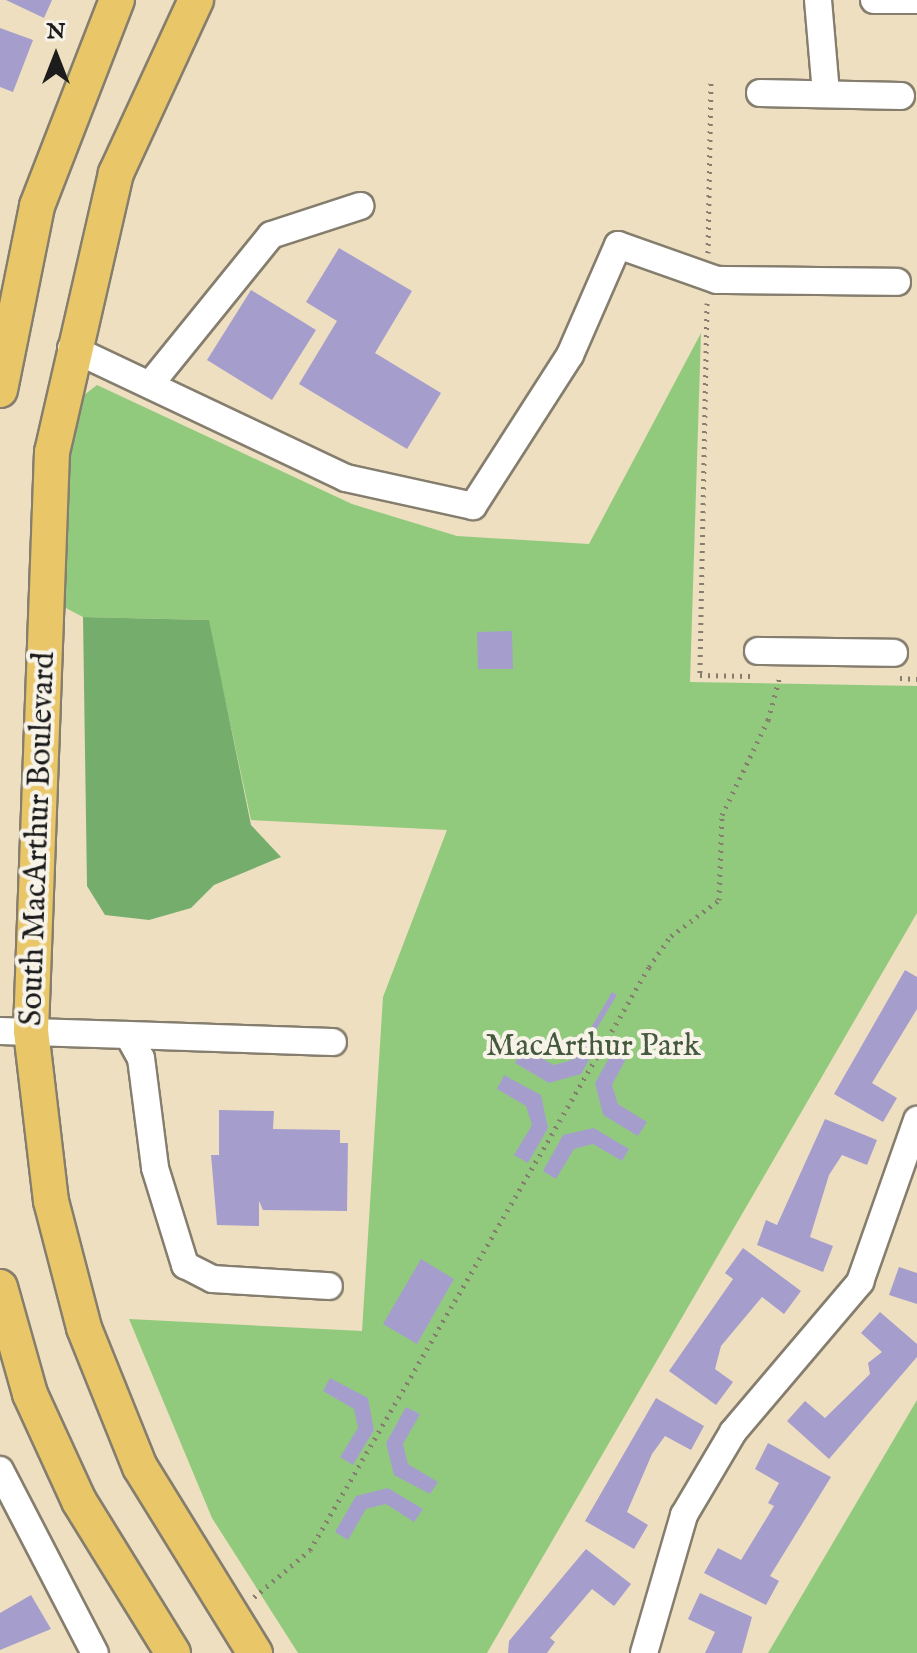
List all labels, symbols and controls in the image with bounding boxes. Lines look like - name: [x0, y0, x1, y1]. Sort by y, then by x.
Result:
- north arrow: [16, 16, 96, 96]
- text: N: [46, 18, 66, 46]
- street label: South MacArthur Boulevard: [13, 651, 65, 1027]
- park label: MacArthur Park: [485, 1028, 701, 1066]

